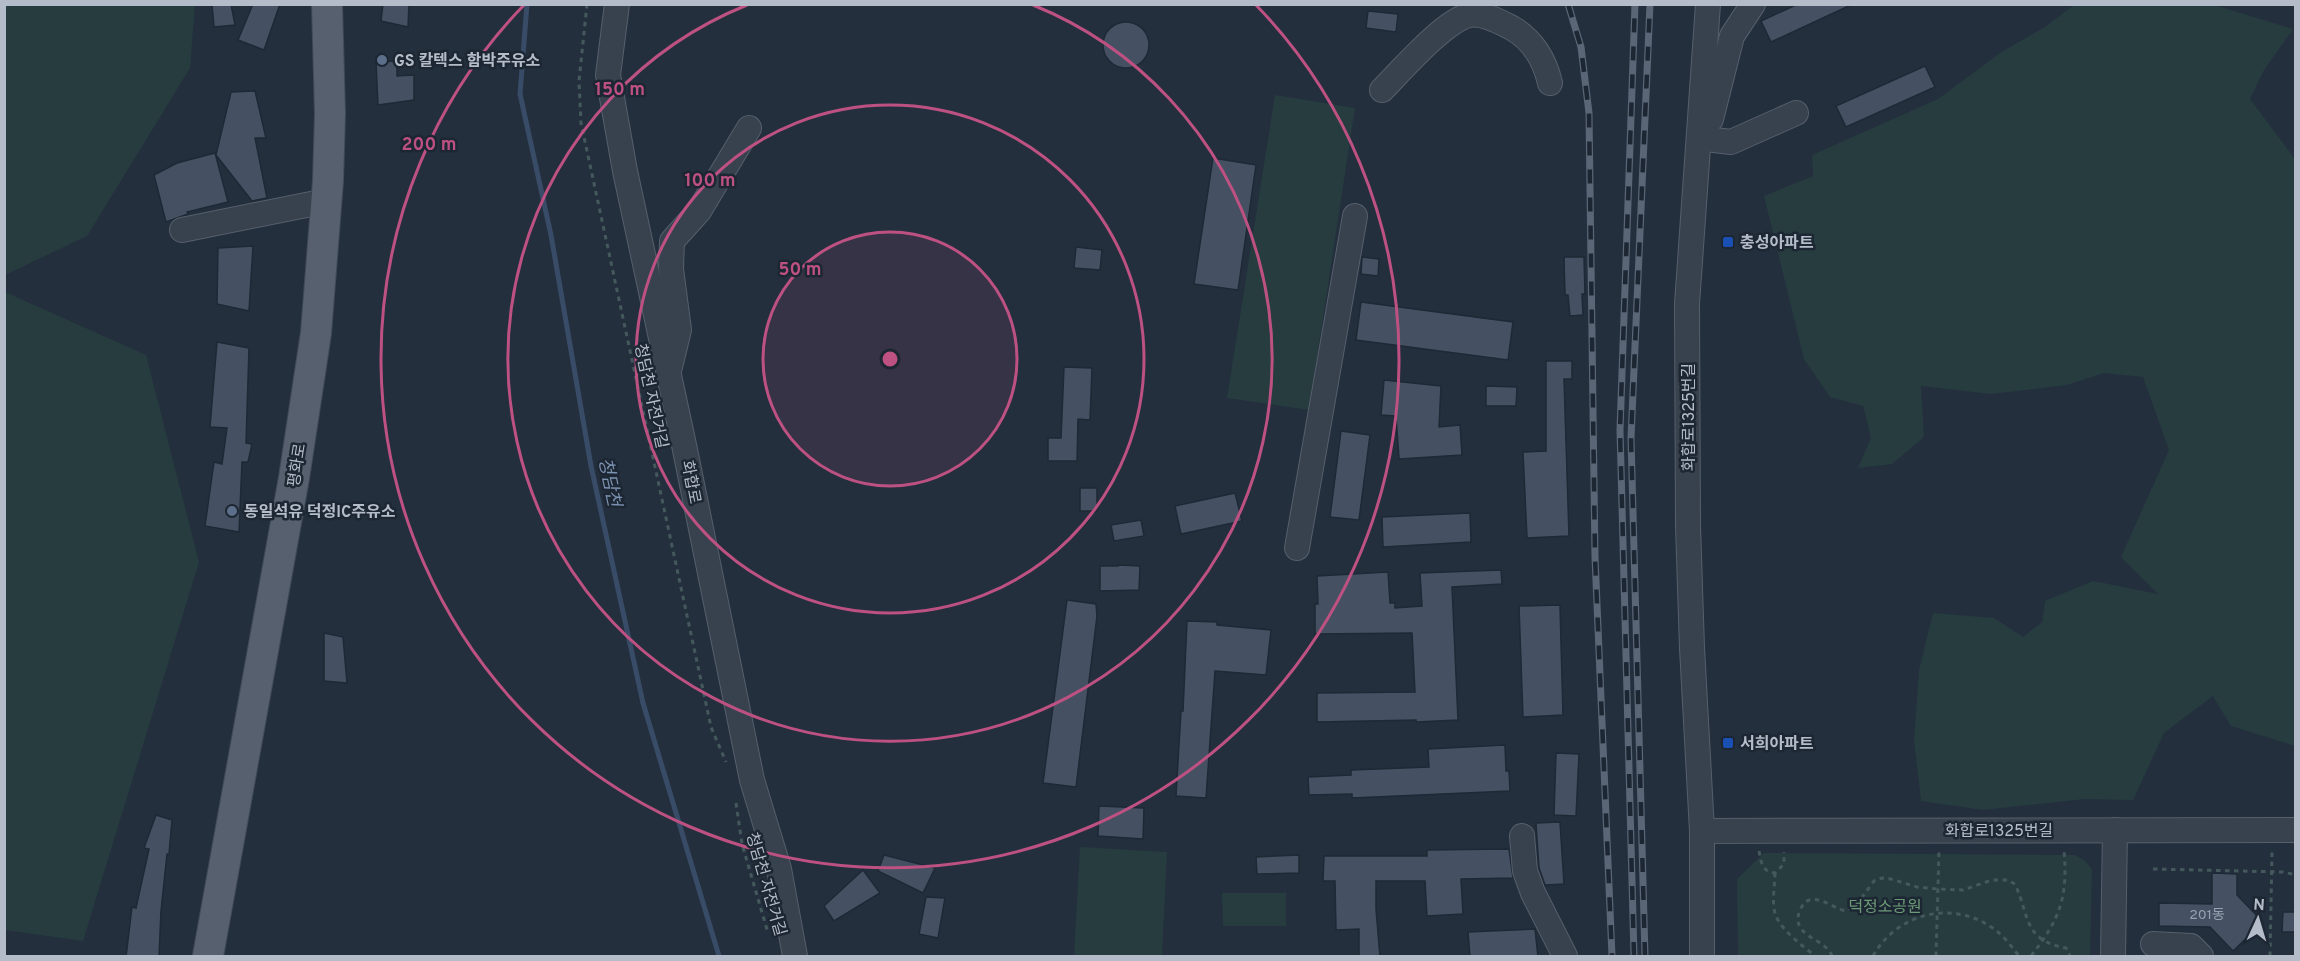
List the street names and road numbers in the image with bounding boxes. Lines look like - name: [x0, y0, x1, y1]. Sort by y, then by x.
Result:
- street label: 청담천 자전거길: [629, 342, 671, 451]
- street label: 화합로1325번길: [1680, 363, 1700, 471]
- street label: 평화로: [285, 442, 311, 489]
- street label: 화합로: [676, 459, 704, 506]
- street label: 화합로1325번길: [1945, 822, 2053, 842]
- street label: 청담천 자전거길: [741, 830, 789, 939]

